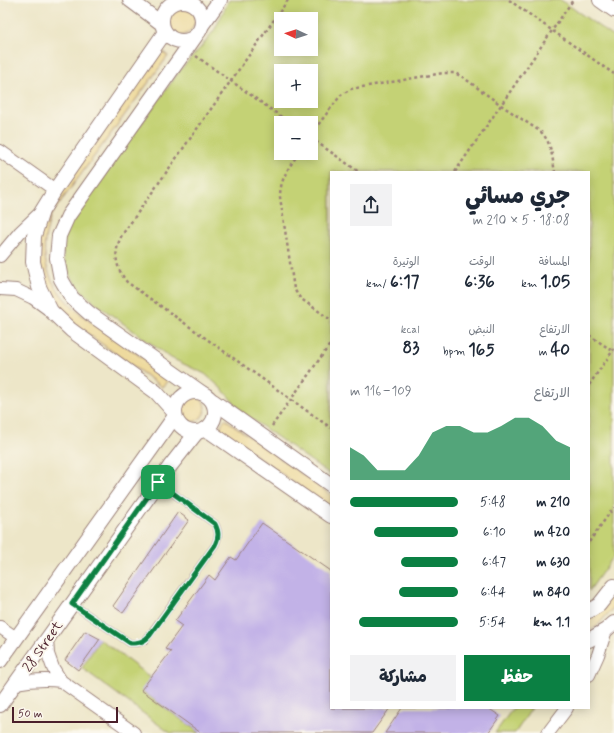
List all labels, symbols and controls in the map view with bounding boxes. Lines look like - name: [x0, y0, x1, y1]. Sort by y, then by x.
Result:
- north arrow: [274, 12, 318, 56]
- map controls: [274, 12, 318, 160]
- button: +: [274, 64, 318, 108]
- button: −: [274, 116, 318, 160]
- text: جري مسائي: [465, 183, 570, 211]
- button: share: [350, 184, 392, 226]
- text: 18:08 · 5 × 210 m: [473, 212, 570, 229]
- text: الوتيرة: [393, 255, 419, 269]
- text: الوقت: [469, 255, 495, 269]
- text: المسافة: [539, 255, 570, 269]
- text: 6:17: [390, 271, 419, 293]
- text: 6:36: [464, 271, 495, 293]
- text: 1.05: [540, 271, 570, 293]
- text: /km: [366, 277, 390, 291]
- text: km: [521, 277, 540, 291]
- text: kcal: [401, 323, 419, 337]
- text: النبض: [468, 323, 495, 337]
- text: الارتفاع: [539, 323, 570, 337]
- text: 83: [403, 337, 419, 359]
- text: 165: [468, 339, 495, 361]
- text: 40: [550, 339, 570, 361]
- text: bpm: [443, 345, 468, 359]
- text: m: [539, 345, 550, 359]
- text: 109–116 m: [350, 383, 412, 400]
- text: الارتفاع: [534, 385, 570, 402]
- pin: [141, 465, 175, 499]
- icon: arrive: [147, 471, 169, 493]
- text: 5:48: [480, 494, 506, 511]
- text: 210 m: [536, 494, 570, 511]
- text: 6:10: [483, 524, 506, 541]
- text: 420 m: [534, 524, 570, 541]
- text: 6:47: [482, 554, 506, 571]
- text: 630 m: [536, 554, 570, 571]
- text: 6:44: [480, 584, 506, 601]
- text: 840 m: [533, 584, 570, 601]
- text: 5:54: [479, 614, 506, 631]
- text: 1.1 km: [533, 614, 570, 631]
- street label: 28 Street: [19, 617, 67, 676]
- button: مشاركة: [350, 655, 456, 701]
- button: حفظ: [464, 655, 570, 701]
- scale bar: [12, 705, 118, 724]
- text: 50 m: [18, 707, 43, 721]

